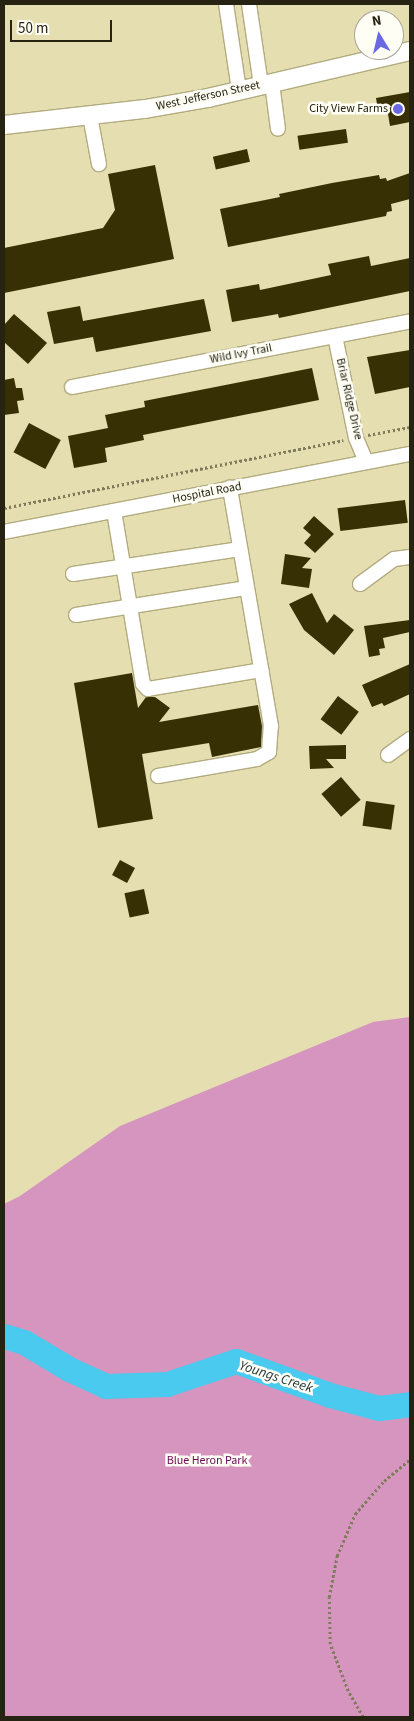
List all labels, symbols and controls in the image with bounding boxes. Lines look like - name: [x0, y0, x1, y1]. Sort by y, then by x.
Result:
- scale bar: [12, 10, 115, 42]
- north arrow: [354, 10, 404, 60]
- text: N: [371, 11, 383, 32]
- text: 50 m: [18, 18, 48, 39]
- street label: West Jefferson Street: [155, 78, 261, 114]
- place label: City View Farms: [309, 102, 388, 116]
- marker: City View Farms: [392, 103, 404, 115]
- street label: Wild Ivy Trail: [209, 341, 273, 367]
- street label: Briar Ridge Drive: [333, 357, 365, 441]
- street label: Hospital Road: [171, 479, 243, 507]
- water label: Youngs Creek: [237, 1357, 315, 1397]
- park label: Blue Heron Park: [167, 1454, 247, 1468]

